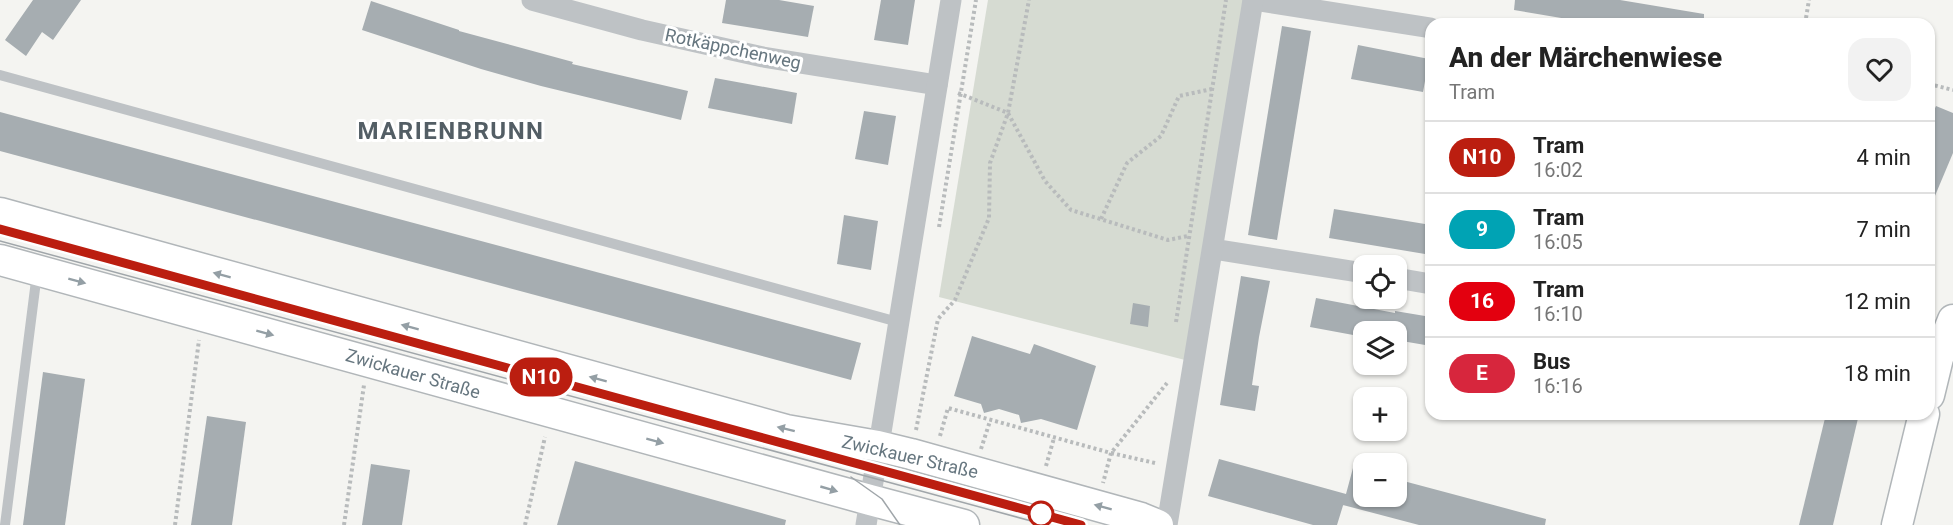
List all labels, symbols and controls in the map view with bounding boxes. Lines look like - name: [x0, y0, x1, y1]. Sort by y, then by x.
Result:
- street label: Rotkäppchenweg: [663, 24, 803, 73]
- button: heart: [1848, 38, 1911, 101]
- text: An der Märchenwiese: [1449, 41, 1722, 74]
- text: Tram: [1449, 80, 1495, 104]
- district label: MARIENBRUNN: [357, 117, 545, 145]
- text: Tram: [1533, 133, 1584, 158]
- text: N10: [1463, 145, 1501, 169]
- text: 4 min: [1856, 145, 1911, 170]
- text: 16:02: [1533, 158, 1583, 182]
- text: Tram: [1533, 205, 1584, 230]
- text: 9: [1476, 217, 1488, 241]
- text: 7 min: [1856, 217, 1911, 242]
- text: 16:05: [1533, 230, 1583, 254]
- map controls: [1353, 255, 1407, 507]
- button: locate: [1353, 255, 1407, 309]
- one-way arrow: [213, 270, 231, 279]
- one-way arrow: [68, 277, 86, 286]
- text: Tram: [1533, 277, 1584, 302]
- text: 16: [1470, 289, 1494, 313]
- text: 12 min: [1844, 289, 1911, 314]
- text: 16:10: [1533, 302, 1583, 326]
- button: layers: [1353, 321, 1407, 375]
- one-way arrow: [401, 322, 419, 331]
- one-way arrow: [255, 329, 274, 339]
- street label: Zwickauer Straße: [343, 344, 483, 403]
- text: Bus: [1533, 349, 1571, 374]
- line badge: N10: [506, 358, 576, 397]
- text: E: [1476, 361, 1488, 385]
- text: 18 min: [1844, 361, 1911, 386]
- text: N10: [522, 365, 560, 389]
- one-way arrow: [589, 373, 607, 383]
- text: 16:16: [1533, 374, 1583, 398]
- button: +: [1353, 387, 1407, 441]
- one-way arrow: [777, 424, 796, 434]
- street label: Zwickauer Straße: [840, 431, 980, 482]
- one-way arrow: [646, 436, 664, 446]
- button: −: [1353, 453, 1407, 507]
- one-way arrow: [820, 485, 838, 494]
- unlabelled marker: [1028, 501, 1054, 525]
- one-way arrow: [1094, 502, 1112, 512]

